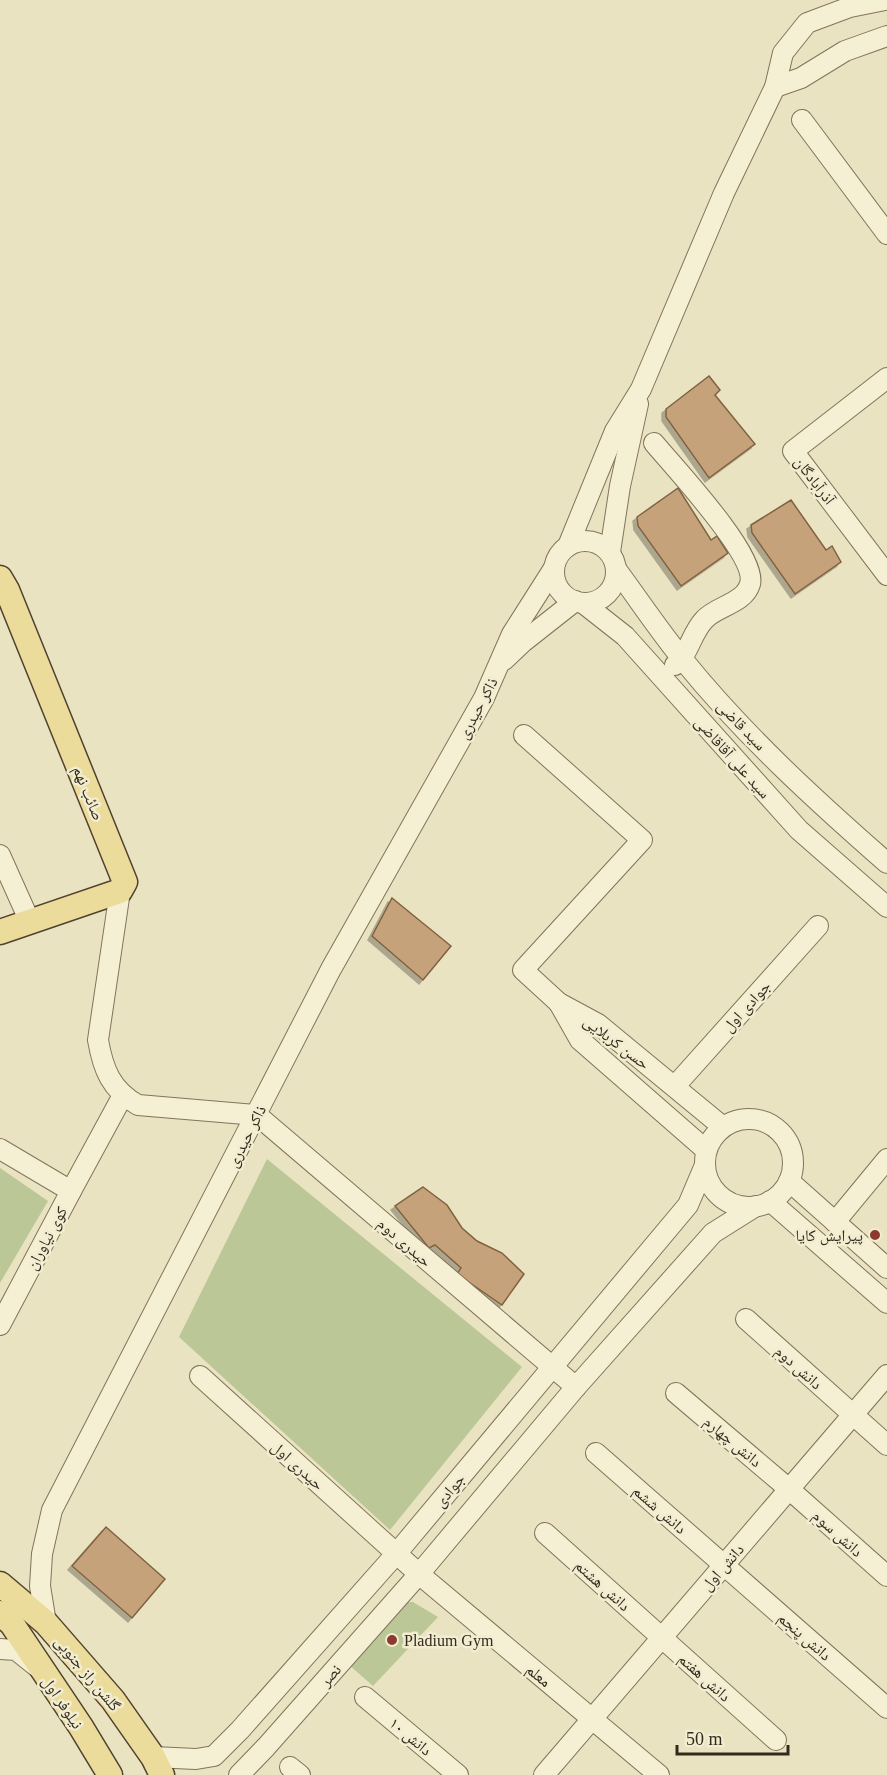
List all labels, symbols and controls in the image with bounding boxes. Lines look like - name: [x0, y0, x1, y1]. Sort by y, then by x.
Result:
- street label: آذرآبادگان: [789, 453, 839, 510]
- street label: ذاکر حیدری: [454, 675, 502, 743]
- street label: سید قاضی: [712, 697, 769, 755]
- street label: سید علی آقاقاضی: [690, 713, 774, 803]
- street label: صائب نهم: [68, 764, 107, 824]
- street label: جوادی اول: [719, 977, 775, 1037]
- street label: حسن کربلایی: [579, 1012, 653, 1074]
- street label: ذاکر حیدری: [224, 1102, 271, 1171]
- street label: کوی نیاوران: [23, 1203, 72, 1274]
- street label: حیدری دوم: [373, 1214, 435, 1272]
- place label: پیرایش کایا: [795, 1227, 863, 1246]
- marker: پیرایش کایا: [868, 1228, 882, 1242]
- street label: دانش دوم: [770, 1342, 826, 1394]
- street label: دانش چهارم: [699, 1413, 765, 1472]
- street label: حیدری اول: [267, 1438, 327, 1495]
- street label: جوادی: [431, 1470, 470, 1512]
- street label: دانش ششم: [628, 1482, 690, 1539]
- street label: دانش سوم: [808, 1507, 866, 1562]
- street label: دانش اول: [698, 1541, 749, 1595]
- street label: دانش هشتم: [570, 1556, 634, 1616]
- street label: دانش پنجم: [773, 1609, 835, 1665]
- street label: گلشن راز جنوبی: [50, 1632, 124, 1716]
- place label: Pladium Gym: [404, 1632, 494, 1650]
- marker: Pladium Gym: [385, 1633, 399, 1647]
- street label: دانش هفتم: [674, 1650, 734, 1706]
- street label: معلم: [522, 1660, 554, 1692]
- street label: نصر: [316, 1661, 345, 1691]
- street label: نیلوفر اول: [37, 1673, 86, 1733]
- street label: دانش ۱۰: [385, 1714, 435, 1760]
- scale bar: [677, 1718, 788, 1756]
- text: 50 m: [686, 1729, 723, 1749]

